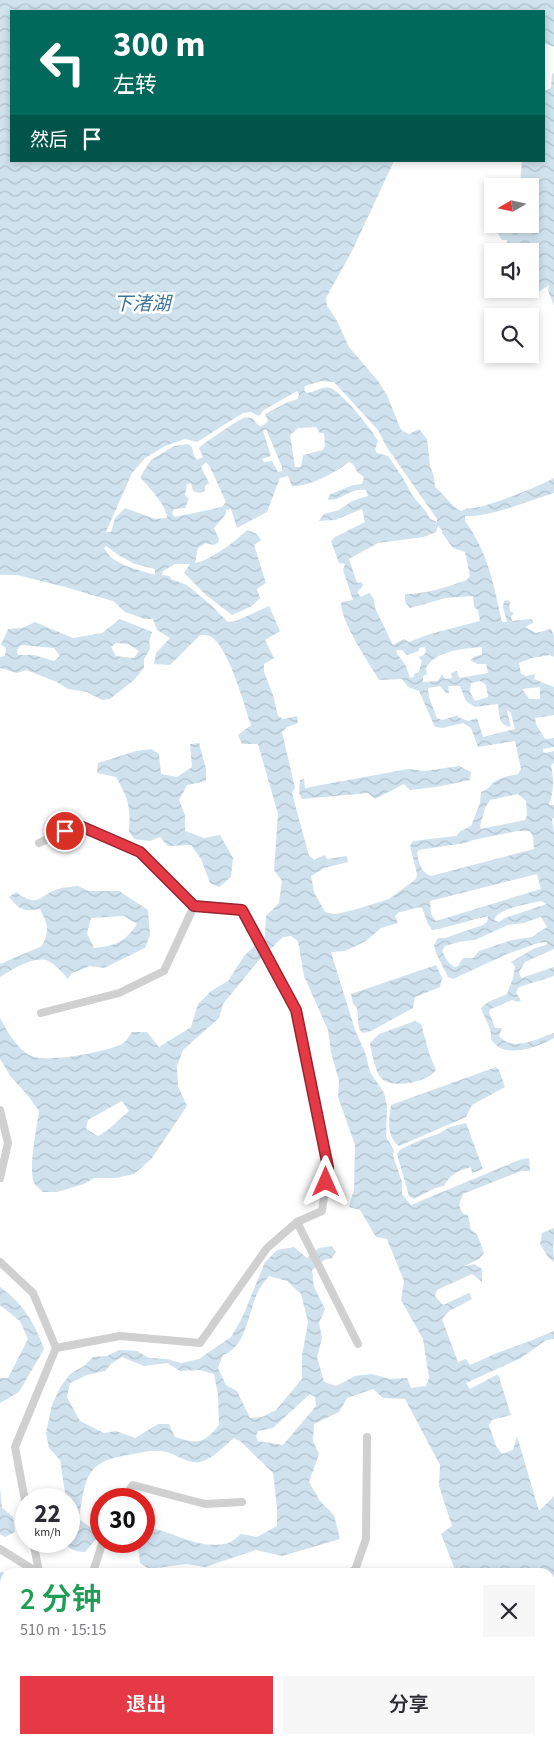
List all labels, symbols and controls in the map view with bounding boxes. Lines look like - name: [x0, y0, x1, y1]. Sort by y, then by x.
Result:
- text: 300 m: [113, 20, 205, 70]
- icon: left: [30, 30, 95, 95]
- text: 左转: [113, 69, 157, 101]
- icon: arrive: [78, 125, 106, 153]
- text: 然后: [30, 127, 68, 154]
- north arrow: [484, 178, 539, 232]
- map controls: [484, 178, 539, 363]
- button: sound: [484, 243, 539, 298]
- water label: 下渚湖: [113, 291, 173, 318]
- button: search: [484, 308, 539, 363]
- pin: [44, 810, 86, 852]
- icon: arrive: [51, 817, 79, 845]
- position arrow: [299, 1155, 351, 1207]
- speed limit sign: 30: [90, 1488, 155, 1553]
- text: 22: [34, 1496, 61, 1532]
- text: km/h: [34, 1524, 61, 1541]
- text: 2 分钟: [20, 1578, 101, 1621]
- button: close: [483, 1585, 535, 1637]
- text: 510 m · 15:15: [20, 1619, 107, 1641]
- button: 退出: [20, 1676, 273, 1734]
- button: 分享: [283, 1676, 535, 1734]

